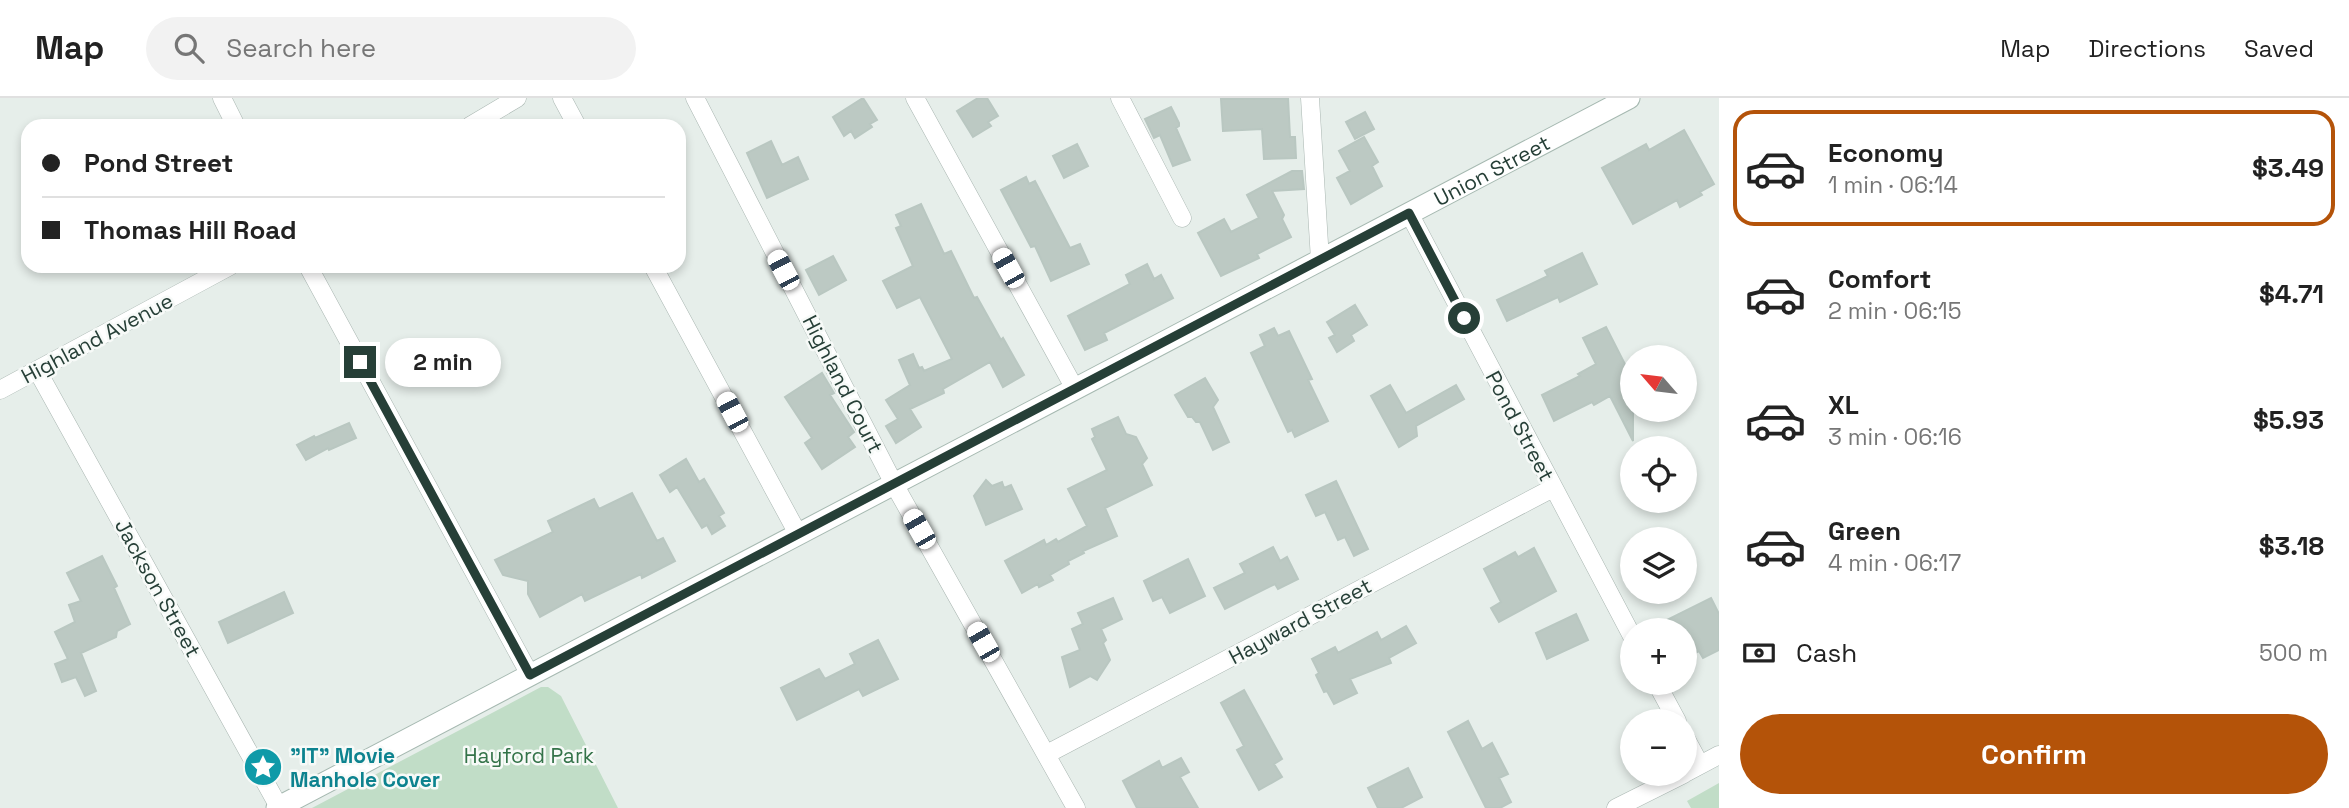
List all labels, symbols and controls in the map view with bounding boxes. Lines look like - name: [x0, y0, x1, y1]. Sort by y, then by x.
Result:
- search box: [146, 17, 636, 80]
- text: Map: [35, 27, 104, 69]
- icon: search: [170, 29, 208, 67]
- text: Search here: [226, 31, 376, 65]
- text: Map: [2000, 33, 2050, 64]
- text: Directions: [2088, 33, 2206, 64]
- text: Saved: [2244, 33, 2314, 64]
- street label: Union Street: [1429, 129, 1554, 212]
- text: Economy: [1828, 136, 1944, 170]
- icon: car: [1744, 137, 1807, 200]
- text: Pond Street: [84, 146, 233, 180]
- text: $3.49: [2252, 151, 2324, 185]
- text: 1 min · 06:14: [1828, 170, 1958, 200]
- text: Thomas Hill Road: [84, 213, 297, 247]
- car: [989, 245, 1028, 291]
- car: [764, 247, 803, 293]
- text: Comfort: [1828, 262, 1931, 296]
- icon: car: [1744, 263, 1807, 326]
- text: $4.71: [2259, 277, 2324, 311]
- street label: Highland Avenue: [16, 287, 178, 389]
- text: 2 min · 06:15: [1828, 296, 1961, 326]
- route start: [1448, 302, 1480, 334]
- street label: Highland Court: [797, 311, 889, 457]
- callout: 2 min: [384, 338, 500, 386]
- north arrow: [1620, 345, 1698, 422]
- map controls: [1620, 345, 1697, 786]
- route end: [344, 346, 376, 378]
- text: 2 min: [413, 347, 473, 377]
- street label: Pond Street: [1480, 366, 1560, 486]
- text: XL: [1828, 388, 1859, 422]
- car: [713, 389, 752, 435]
- icon: car: [1744, 389, 1807, 452]
- text: $5.93: [2253, 403, 2324, 437]
- text: 3 min · 06:16: [1828, 422, 1962, 452]
- button: locate: [1620, 436, 1697, 513]
- car: [900, 506, 939, 552]
- street label: Jackson Street: [109, 514, 207, 662]
- text: Green: [1828, 514, 1901, 548]
- icon: car: [1744, 515, 1807, 578]
- button: layers: [1620, 527, 1697, 604]
- text: $3.18: [2259, 529, 2324, 563]
- text: 4 min · 06:17: [1828, 548, 1961, 578]
- street label: Hayward Street: [1224, 572, 1376, 670]
- button: +: [1620, 618, 1697, 695]
- car: [964, 619, 1003, 665]
- icon: cash: [1740, 634, 1778, 672]
- text: Cash: [1796, 636, 1857, 670]
- text: 500 m: [2259, 638, 2328, 668]
- button: −: [1620, 709, 1697, 786]
- button: Confirm: [1740, 714, 2328, 794]
- place label: "IT" Movie Manhole Cover: [290, 742, 440, 793]
- park label: Hayford Park: [464, 742, 594, 769]
- place icon: "IT" Movie Manhole Cover: [242, 746, 284, 788]

